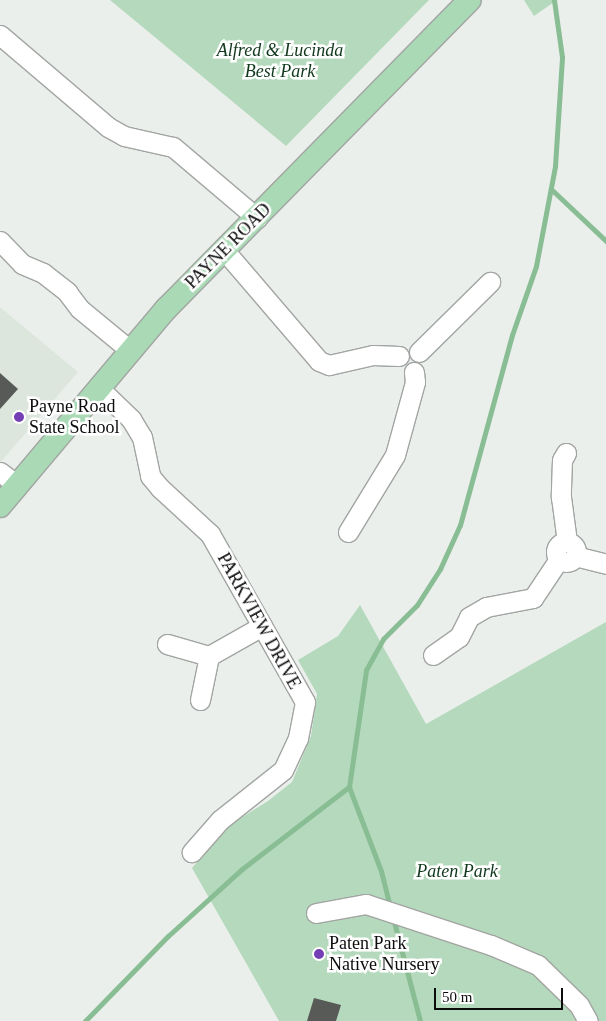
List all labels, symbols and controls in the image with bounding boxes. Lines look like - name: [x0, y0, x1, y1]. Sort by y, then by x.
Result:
- park label: Alfred & Lucinda Best Park: [217, 40, 343, 82]
- street label: PAYNE ROAD: [181, 199, 275, 293]
- place label: Payne Road State School: [29, 396, 119, 438]
- marker: Payne Road State School: [13, 411, 25, 423]
- street label: PARKVIEW DRIVE: [213, 549, 305, 693]
- park label: Paten Park: [416, 860, 498, 882]
- place label: Paten Park Native Nursery: [329, 933, 439, 976]
- marker: Paten Park Native Nursery: [313, 948, 325, 960]
- scale bar: [436, 978, 565, 1010]
- text: 50 m: [442, 989, 472, 1005]

